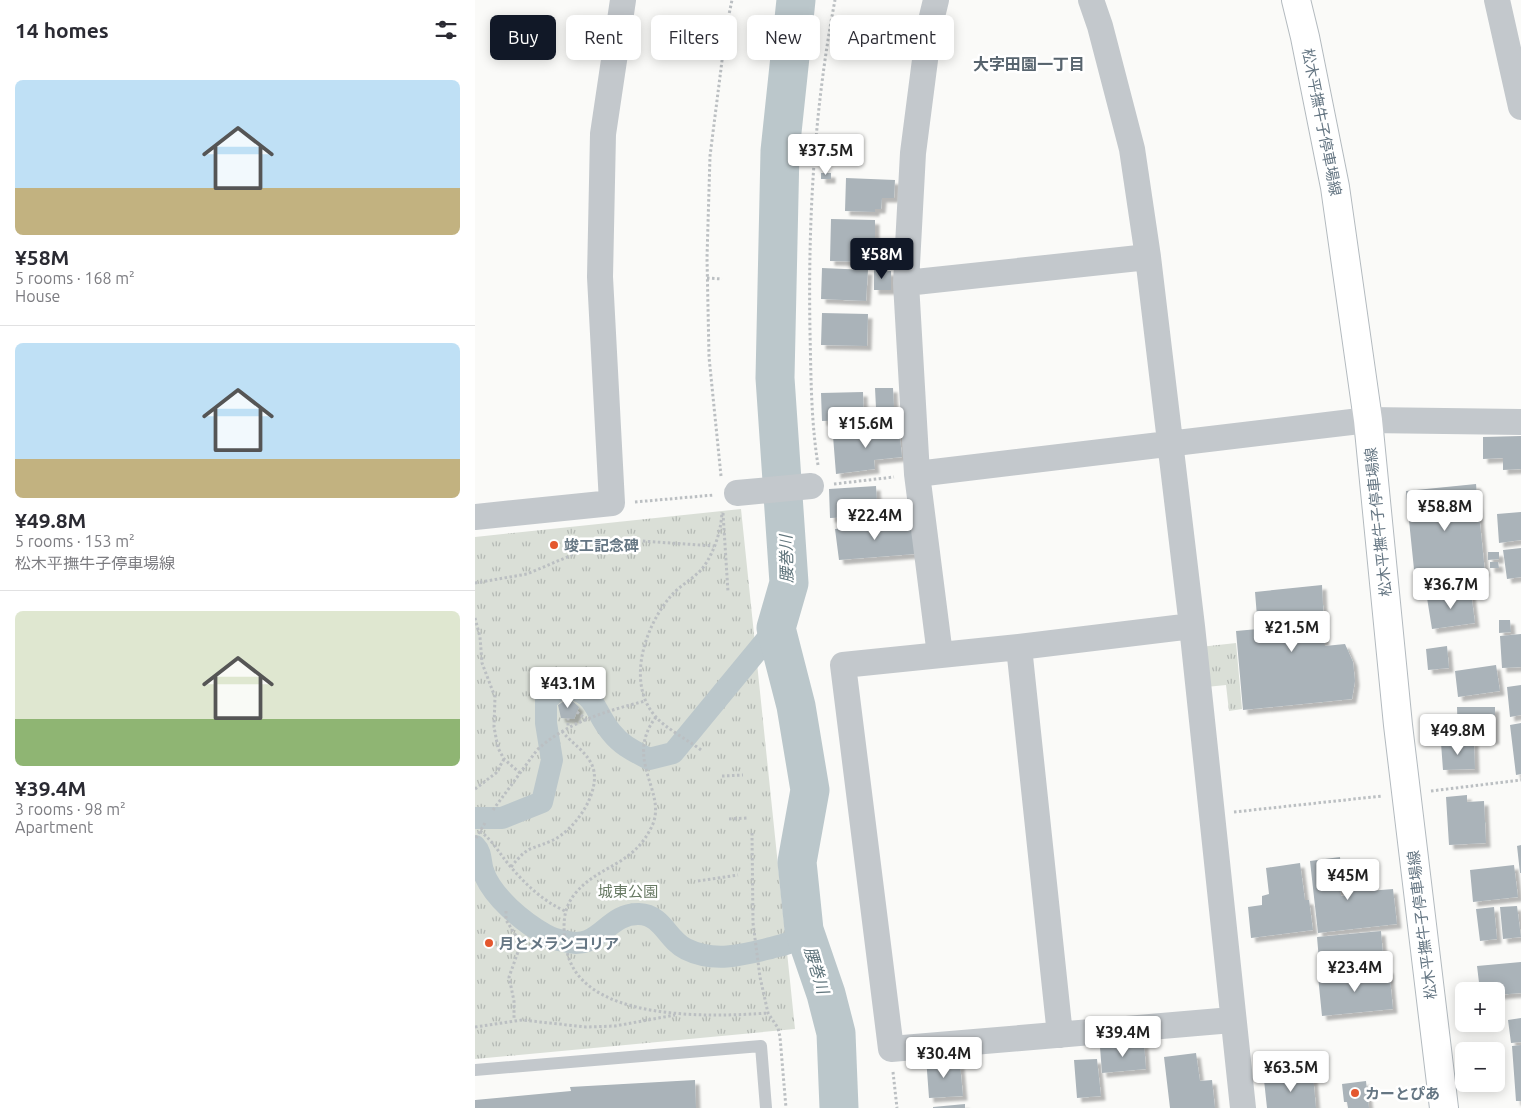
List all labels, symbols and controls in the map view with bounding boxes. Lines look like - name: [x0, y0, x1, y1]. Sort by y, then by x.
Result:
- chip: Buy: [490, 15, 556, 60]
- chip: Rent: [566, 15, 641, 60]
- chip: Filters: [651, 15, 737, 60]
- chip: New: [747, 15, 820, 60]
- chip: Apartment: [830, 15, 954, 60]
- icon: filters: [432, 16, 460, 44]
- text: 14 homes: [15, 18, 109, 42]
- street label: 松木平撫牛子停車場線: [1299, 47, 1345, 197]
- district label: 大字田園一丁目: [973, 55, 1085, 73]
- icon: home: [193, 113, 283, 203]
- pin: ¥37.5M: [785, 134, 867, 176]
- text: ¥37.5M: [799, 141, 853, 159]
- pin: ¥58M: [852, 238, 912, 280]
- text: ¥58M: [15, 245, 69, 269]
- text: ¥58M: [861, 245, 903, 263]
- text: 5 rooms · 168 m²: [15, 269, 135, 287]
- text: House: [15, 287, 60, 305]
- icon: home: [193, 375, 283, 465]
- pin: ¥15.6M: [825, 406, 907, 449]
- text: ¥15.6M: [839, 414, 893, 432]
- street label: 松木平撫牛子停車場線: [1362, 447, 1394, 597]
- pin: ¥58.8M: [1404, 490, 1486, 532]
- text: ¥58.8M: [1418, 497, 1472, 515]
- pin: ¥22.4M: [834, 498, 916, 541]
- text: ¥22.4M: [848, 506, 902, 524]
- text: ¥49.8M: [15, 508, 86, 532]
- text: 5 rooms · 153 m²: [15, 532, 135, 550]
- water label: 腰巻川: [777, 533, 795, 583]
- place label: 竣工記念碑: [564, 537, 639, 554]
- marker: 竣工記念碑: [548, 539, 560, 551]
- text: 松木平撫牛子停車場線: [15, 554, 175, 572]
- pin: ¥36.7M: [1410, 568, 1492, 610]
- text: ¥36.7M: [1424, 575, 1478, 593]
- pin: ¥21.5M: [1251, 610, 1333, 653]
- text: ¥21.5M: [1265, 618, 1319, 636]
- icon: home: [193, 643, 283, 733]
- pin: ¥43.1M: [527, 666, 609, 709]
- text: ¥43.1M: [541, 674, 595, 692]
- pin: ¥49.8M: [1417, 714, 1499, 756]
- text: ¥49.8M: [1431, 721, 1485, 739]
- text: ¥39.4M: [15, 776, 86, 800]
- text: 3 rooms · 98 m²: [15, 800, 126, 818]
- text: Apartment: [15, 818, 93, 836]
- street label: 松木平撫牛子停車場線: [1404, 850, 1440, 1000]
- pin: ¥45M: [1318, 858, 1378, 901]
- text: ¥45M: [1327, 866, 1369, 884]
- park label: 城東公園: [598, 883, 658, 900]
- place label: 月とメランコリア: [499, 935, 619, 952]
- marker: 月とメランコリア: [483, 937, 495, 949]
- water label: 腰巻川: [801, 944, 833, 997]
- pin: ¥23.4M: [1314, 950, 1396, 993]
- text: ¥23.4M: [1328, 958, 1382, 976]
- map controls: [1455, 982, 1505, 1092]
- button: +: [1455, 982, 1505, 1032]
- pin: ¥39.4M: [1082, 1016, 1164, 1058]
- text: ¥39.4M: [1096, 1023, 1150, 1041]
- pin: ¥30.4M: [903, 1036, 985, 1079]
- button: −: [1455, 1042, 1505, 1092]
- text: ¥30.4M: [917, 1044, 971, 1062]
- pin: ¥63.5M: [1250, 1050, 1332, 1093]
- text: ¥63.5M: [1264, 1058, 1318, 1076]
- place label: カーとぴあ: [1365, 1085, 1440, 1102]
- marker: カーとぴあ: [1349, 1087, 1361, 1099]

